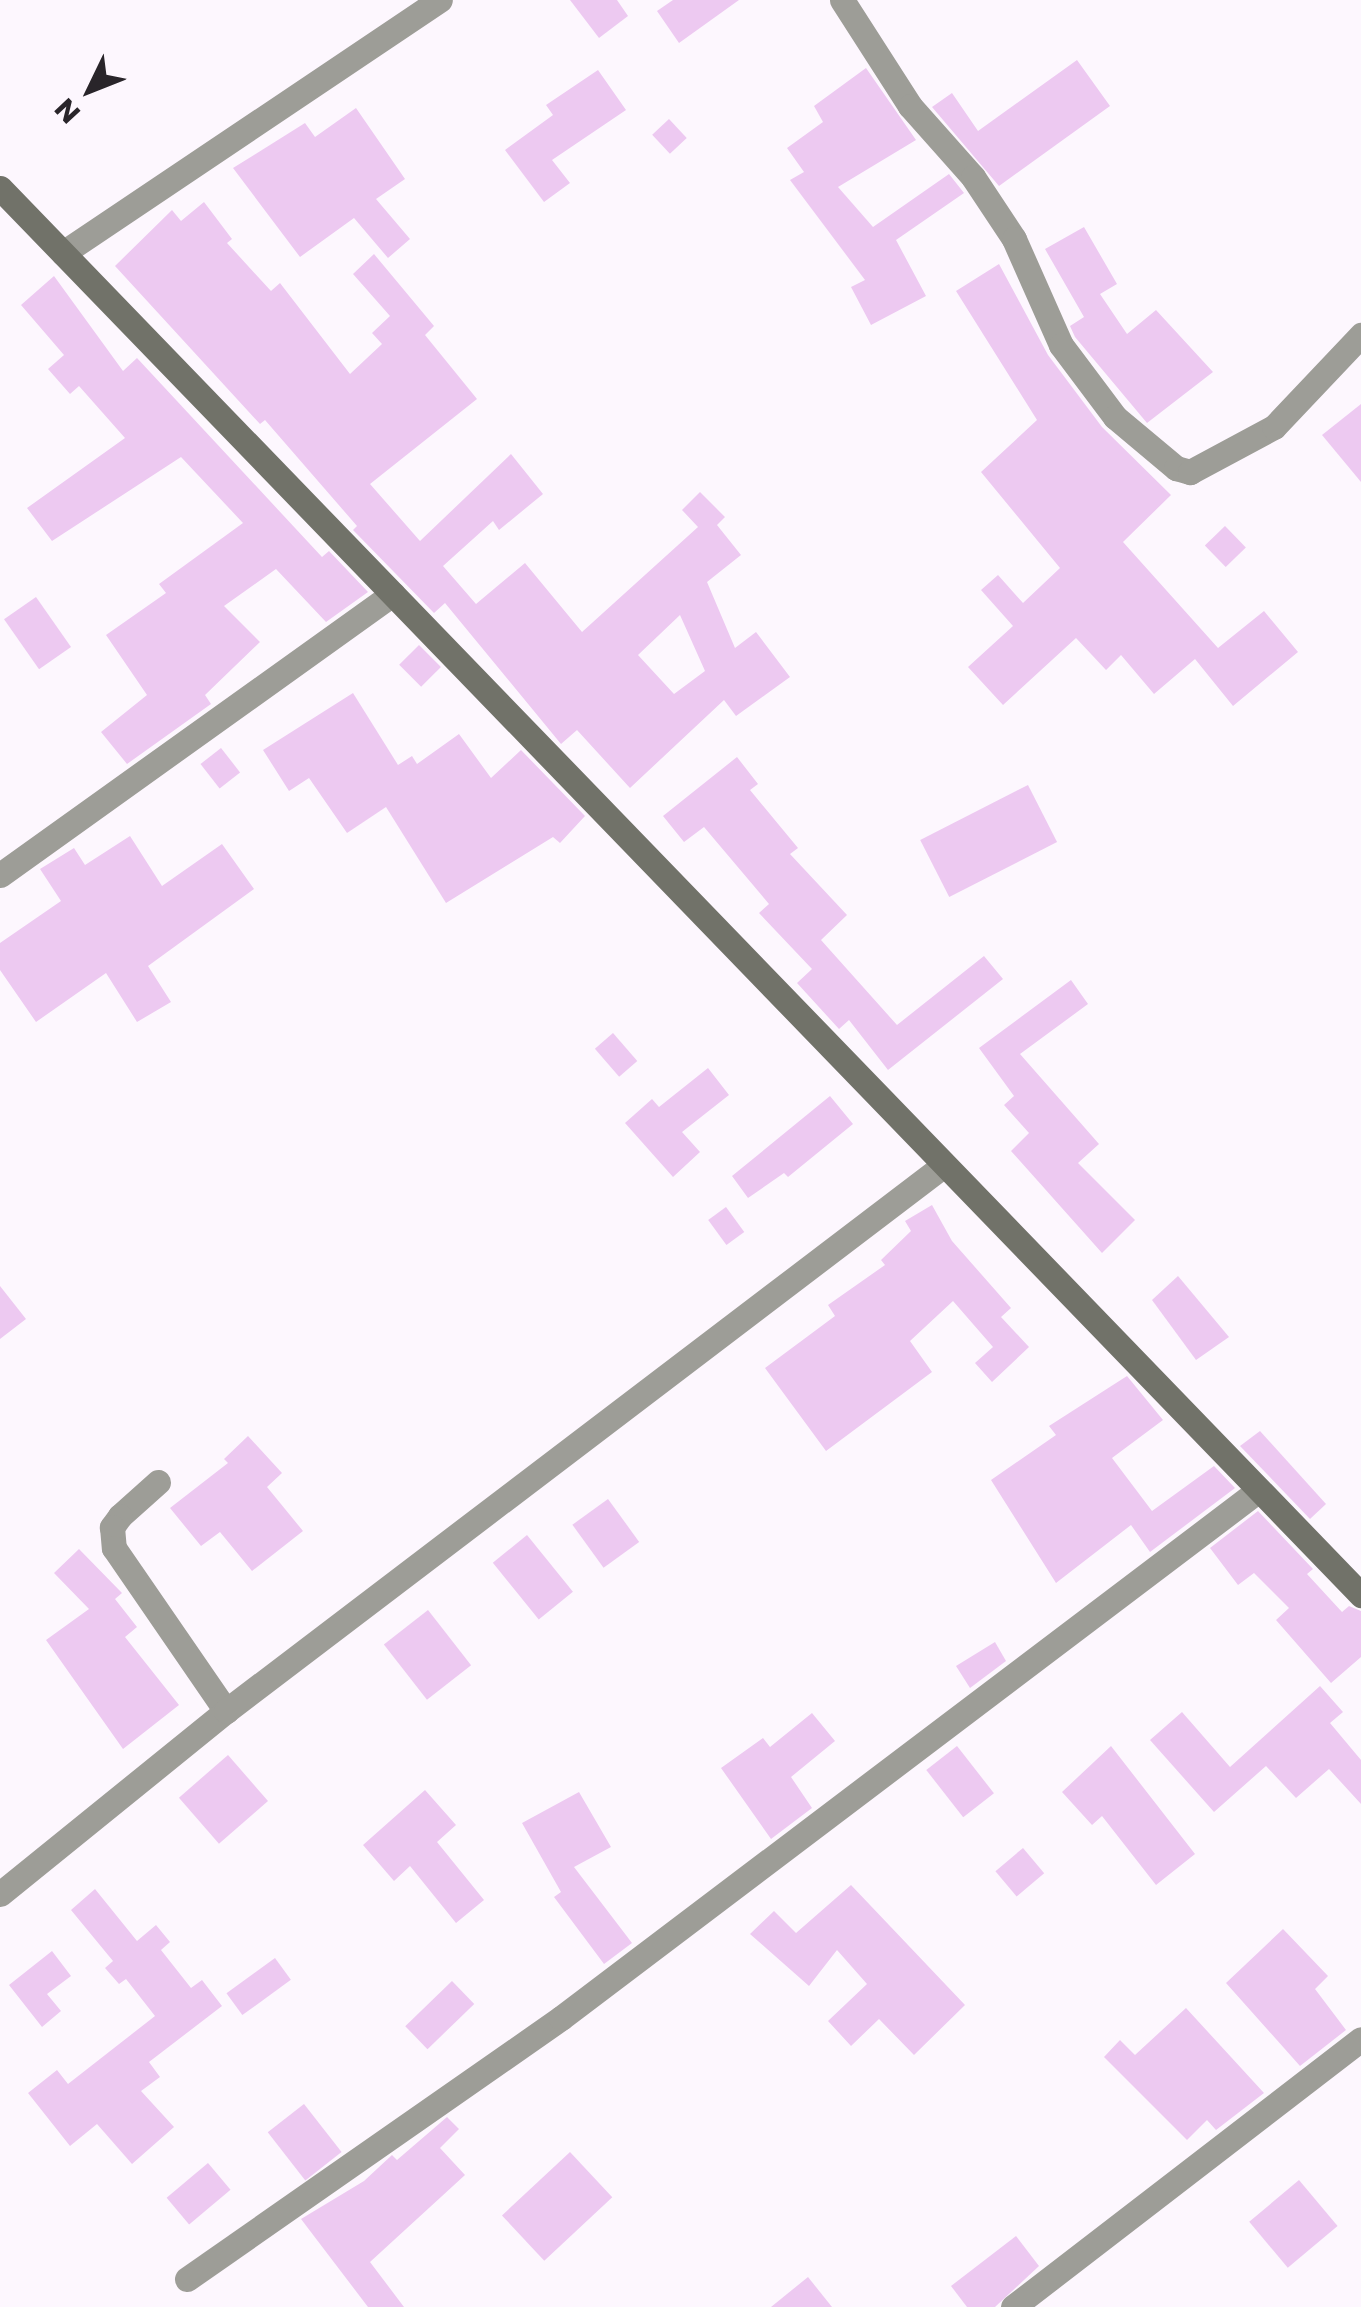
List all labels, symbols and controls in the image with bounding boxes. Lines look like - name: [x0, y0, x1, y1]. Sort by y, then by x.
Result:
- north arrow: [40, 40, 140, 140]
- text: N: [46, 90, 89, 132]

